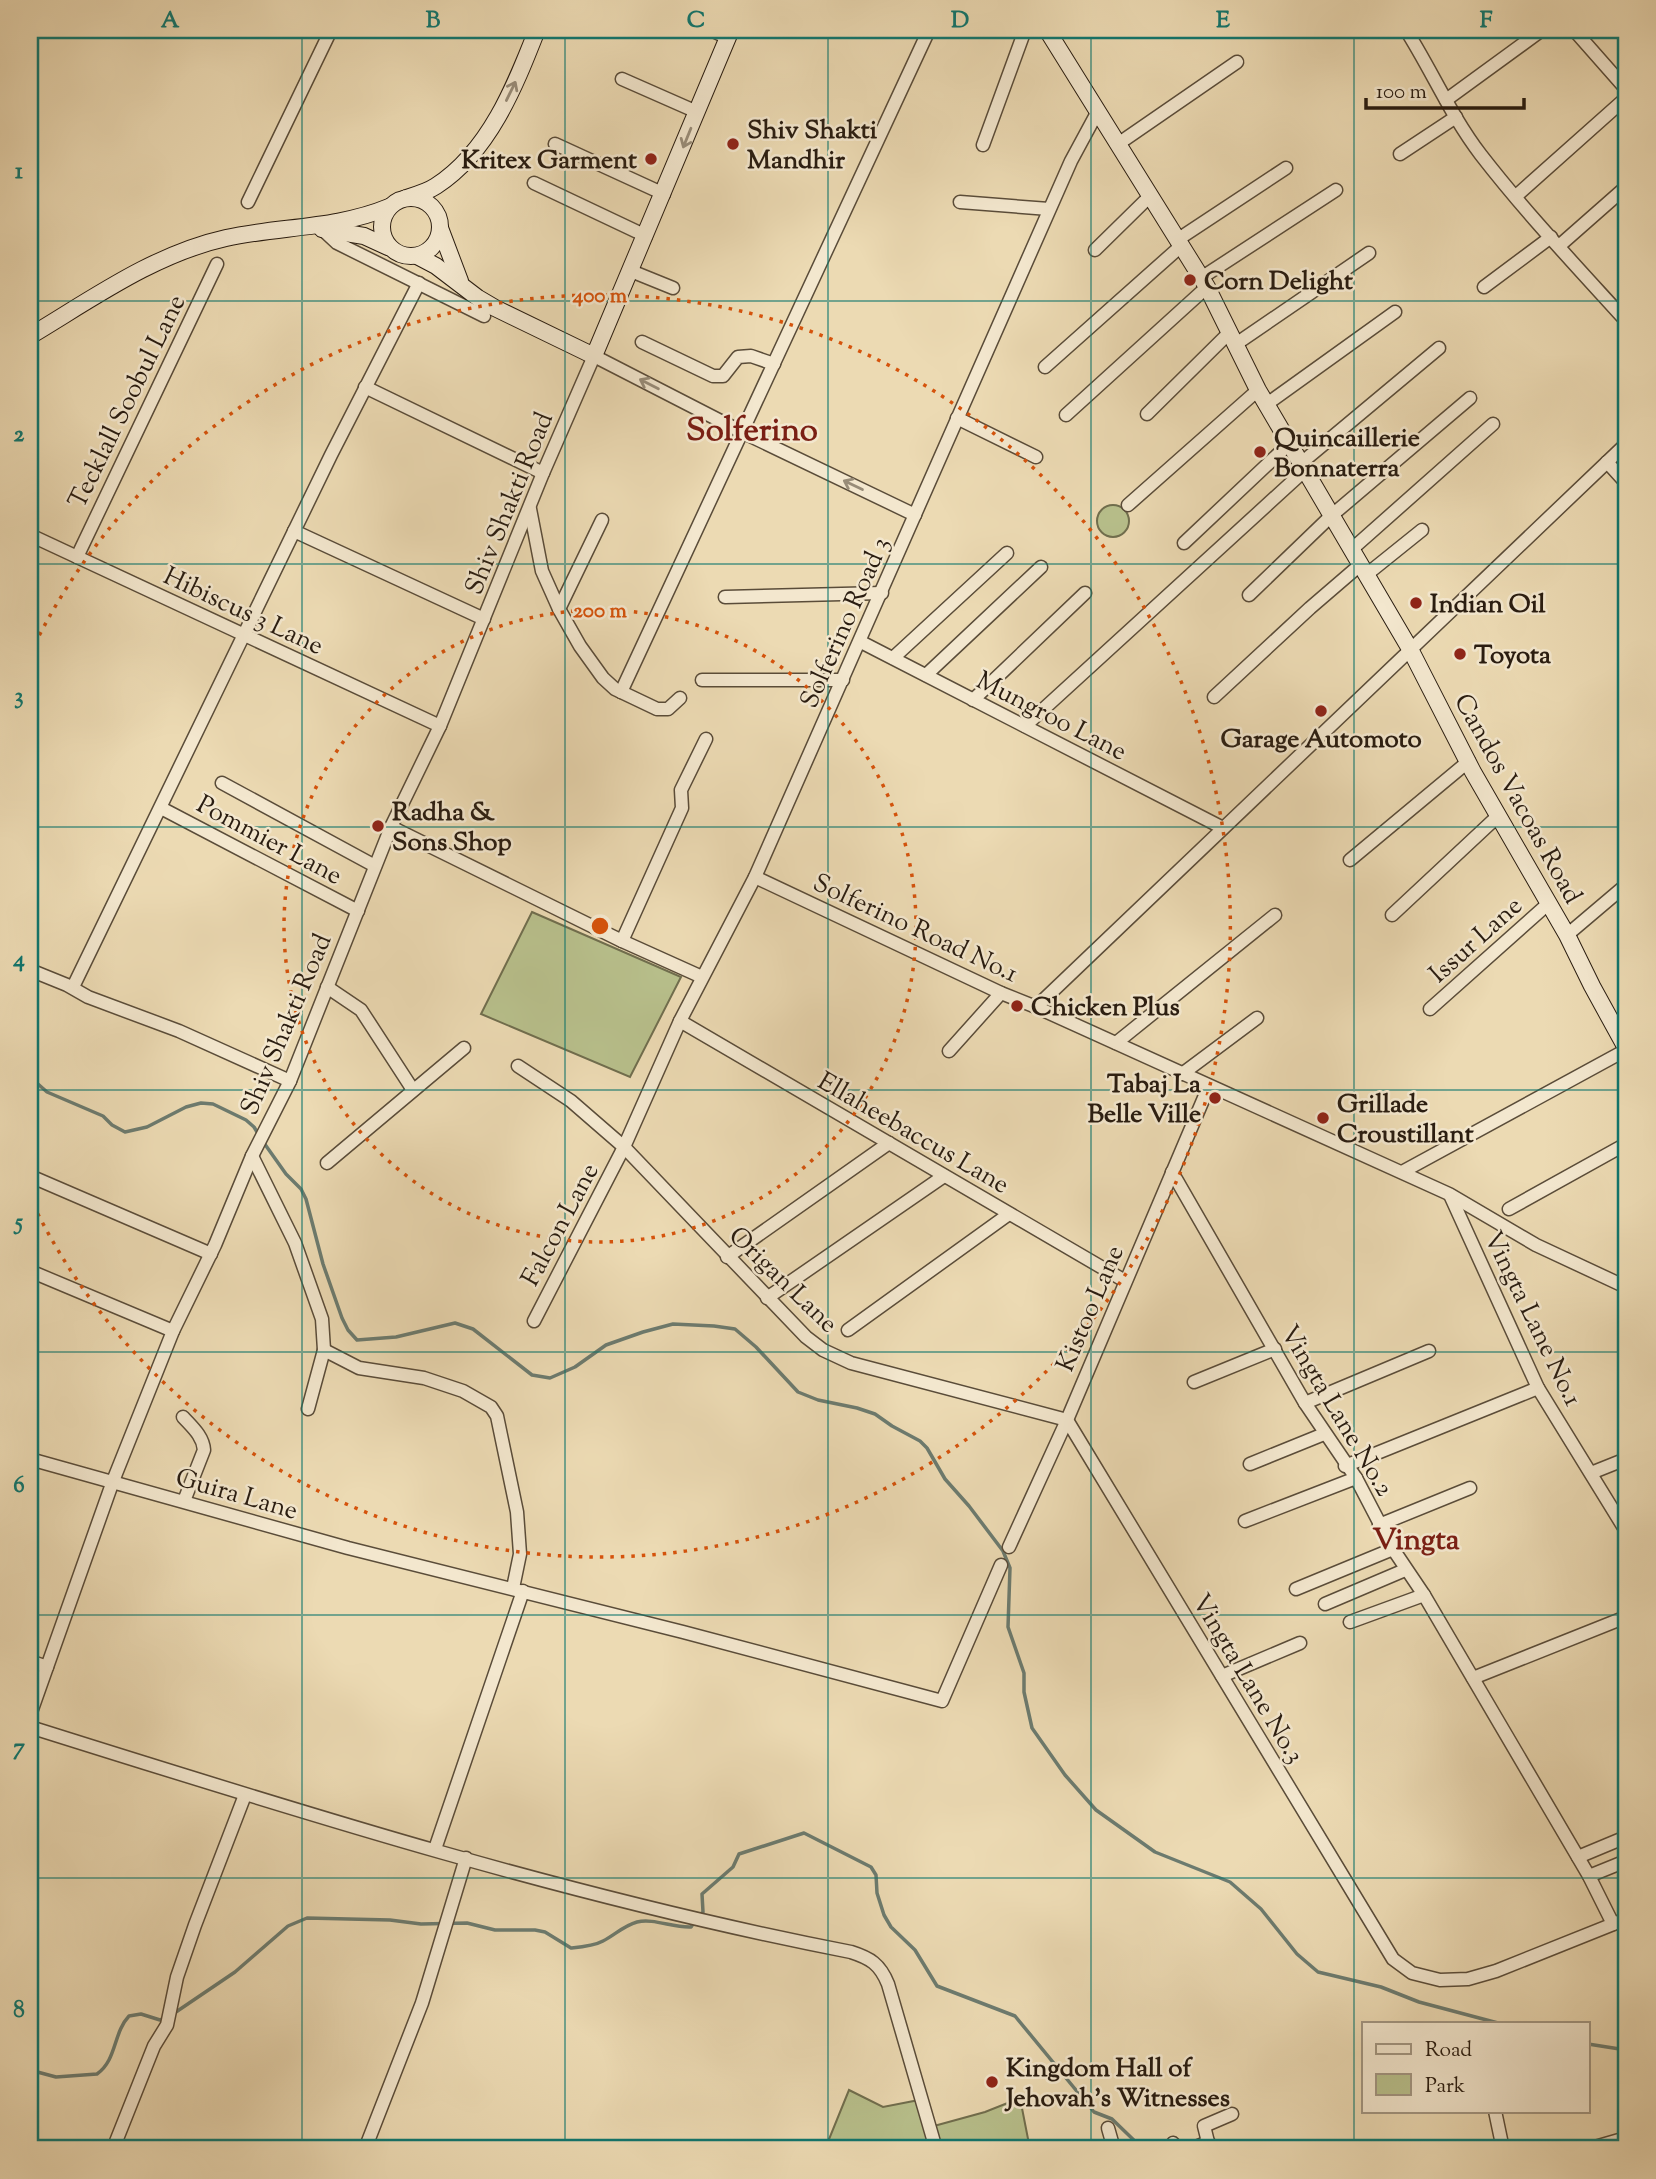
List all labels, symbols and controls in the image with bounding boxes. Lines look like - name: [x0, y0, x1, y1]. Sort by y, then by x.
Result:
- text: A: [161, 5, 180, 38]
- text: B: [426, 5, 441, 38]
- text: C: [687, 5, 705, 38]
- text: D: [951, 5, 969, 38]
- text: E: [1216, 5, 1230, 38]
- text: F: [1480, 5, 1493, 38]
- scale bar: [1366, 66, 1523, 110]
- text: 100 m: [1376, 78, 1427, 108]
- one-way arrow: [504, 81, 518, 102]
- place label: Shiv Shakti Mandhir: [747, 113, 878, 180]
- one-way arrow: [679, 127, 692, 148]
- marker: Shiv Shakti Mandhir: [725, 136, 741, 152]
- place label: Kritex Garment: [461, 143, 637, 180]
- marker: Kritex Garment: [643, 151, 659, 167]
- text: 1: [15, 156, 23, 189]
- place label: Corn Delight: [1204, 264, 1353, 301]
- marker: Corn Delight: [1182, 272, 1198, 288]
- text: 400 m: [572, 282, 628, 312]
- street label: Tecklall Soobul Lane: [60, 289, 196, 515]
- one-way arrow: [640, 377, 660, 391]
- street label: Shiv Shakti Road: [457, 407, 564, 601]
- district label: Solferino: [686, 408, 818, 456]
- text: 2: [14, 419, 25, 452]
- place label: Quincaillerie Bonnaterra: [1274, 421, 1420, 488]
- marker: Quincaillerie Bonnaterra: [1252, 444, 1268, 460]
- one-way arrow: [843, 478, 864, 492]
- street label: Solferino Road 3: [792, 531, 901, 715]
- street label: Hibiscus 3 Lane: [157, 559, 329, 666]
- place label: Indian Oil: [1430, 587, 1546, 624]
- marker: Indian Oil: [1408, 595, 1424, 611]
- text: 200 m: [573, 597, 628, 627]
- place label: Toyota: [1474, 638, 1551, 675]
- marker: Toyota: [1452, 646, 1468, 662]
- street label: Mungroo Lane: [969, 663, 1133, 771]
- text: 3: [14, 681, 24, 714]
- street label: Candos Vacoas Road: [1444, 687, 1590, 911]
- marker: Garage Automoto: [1313, 703, 1329, 719]
- place label: Garage Automoto: [1220, 722, 1422, 759]
- street label: Pommier Lane: [189, 787, 348, 895]
- place label: Radha & Sons Shop: [392, 795, 512, 862]
- marker: Radha & Sons Shop: [370, 818, 386, 834]
- street label: Solferino Road No.1: [806, 865, 1024, 993]
- street label: Issur Lane: [1422, 889, 1531, 993]
- centre of rings: [588, 914, 612, 938]
- street label: Shiv Shakti Road: [232, 928, 342, 1122]
- text: 4: [12, 944, 25, 977]
- place label: Chicken Plus: [1031, 990, 1180, 1027]
- marker: Chicken Plus: [1009, 998, 1025, 1014]
- street label: Ellaheebaccus Lane: [810, 1064, 1016, 1204]
- place label: Tabaj La Belle Ville: [1088, 1067, 1201, 1134]
- place label: Grillade Croustillant: [1337, 1087, 1474, 1154]
- marker: Tabaj La Belle Ville: [1207, 1090, 1223, 1106]
- marker: Grillade Croustillant: [1315, 1110, 1331, 1126]
- street label: Falcon Lane: [513, 1157, 609, 1293]
- text: 5: [13, 1207, 23, 1240]
- street label: Origan Lane: [719, 1219, 845, 1343]
- street label: Vingta Lane No.1: [1473, 1225, 1590, 1413]
- street label: Kistoo Lane: [1048, 1240, 1135, 1378]
- street label: Vingta Lane No.2: [1270, 1319, 1402, 1504]
- street label: Guira Lane: [171, 1460, 302, 1531]
- text: 6: [13, 1470, 25, 1503]
- district label: Vingta: [1372, 1520, 1460, 1563]
- street label: Vingta Lane No.3: [1181, 1587, 1312, 1771]
- text: 7: [13, 1732, 25, 1765]
- text: 8: [13, 1995, 25, 2028]
- legend: [1362, 2022, 1590, 2112]
- text: Road: [1425, 2036, 1472, 2066]
- place label: Kingdom Hall of Jehovah's Witnesses: [1004, 2051, 1230, 2118]
- text: Park: [1425, 2072, 1466, 2102]
- marker: Kingdom Hall of Jehovah's Witnesses: [984, 2074, 1000, 2090]

